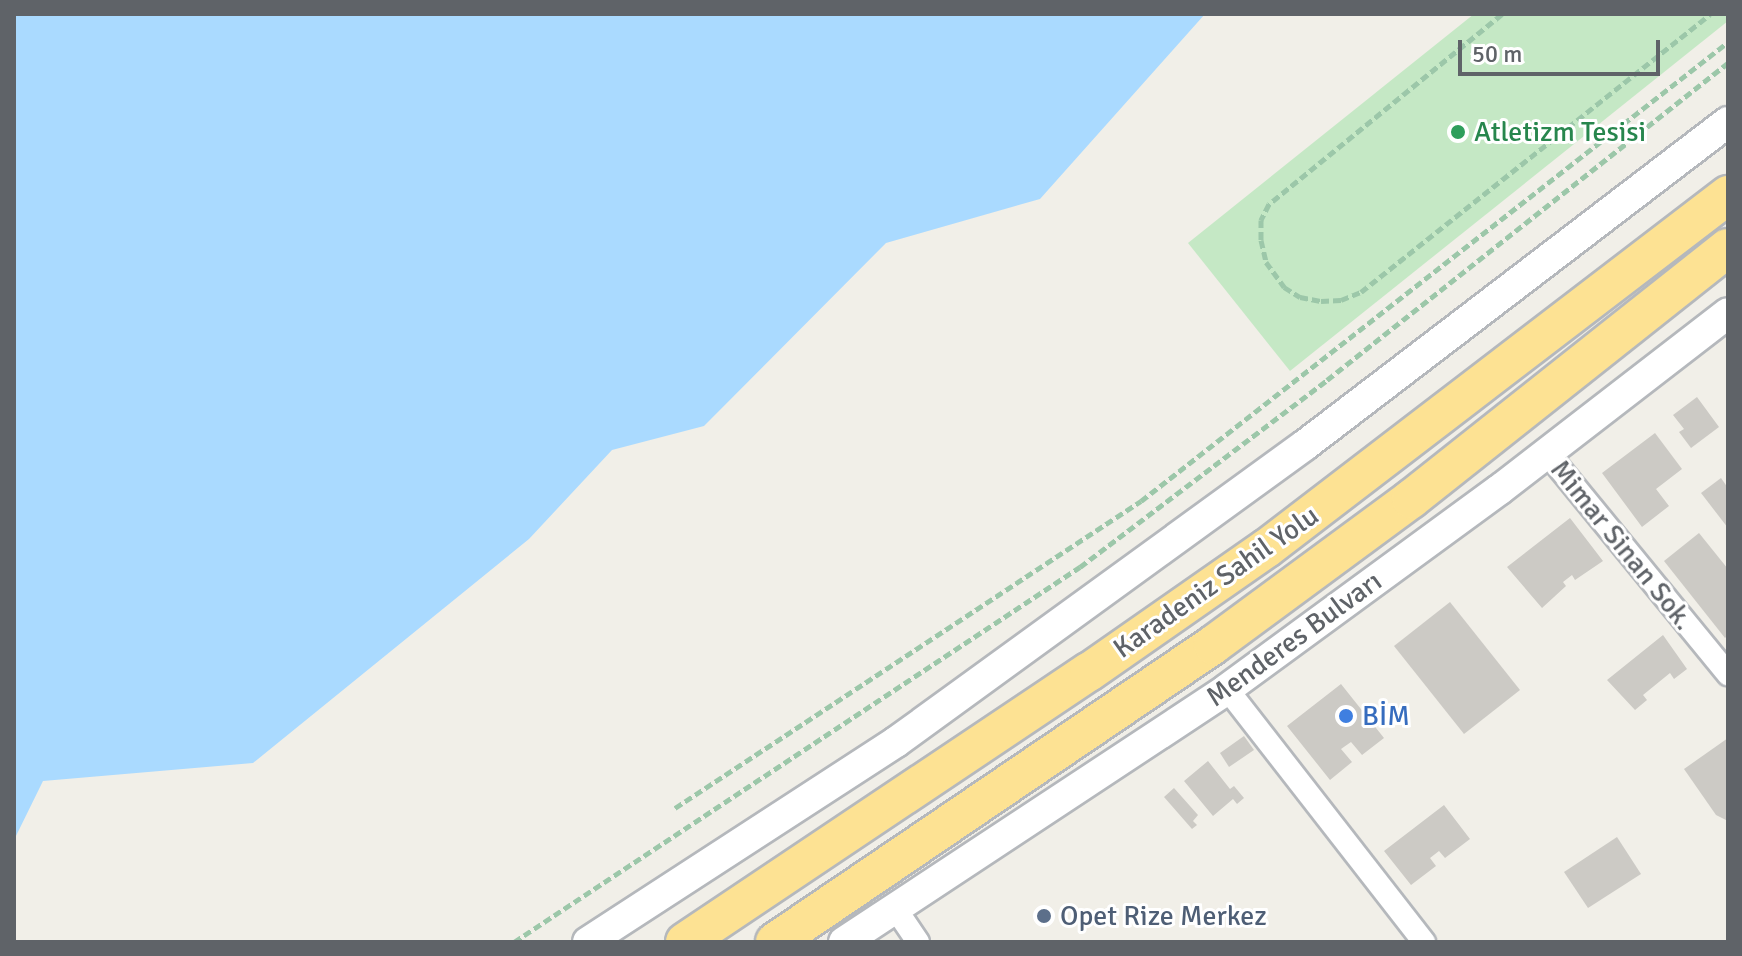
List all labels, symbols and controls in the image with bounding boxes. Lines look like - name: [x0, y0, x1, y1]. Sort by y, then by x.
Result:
- scale bar: [1462, 24, 1664, 74]
- text: 50 m: [1472, 39, 1522, 69]
- place label: Atletizm Tesisi: [1474, 115, 1646, 149]
- marker: Atletizm Tesisi: [1449, 123, 1467, 141]
- street label: Mimar Sinan Sok.: [1543, 453, 1701, 637]
- street label: Karadeniz Sahil Yolu: [1107, 499, 1325, 665]
- street label: Menderes Bulvarı: [1200, 564, 1388, 714]
- place label: BİM: [1362, 699, 1410, 733]
- marker: BİM: [1337, 707, 1355, 725]
- place label: Opet Rize Merkez: [1060, 899, 1267, 933]
- marker: Opet Rize Merkez: [1035, 907, 1053, 925]

